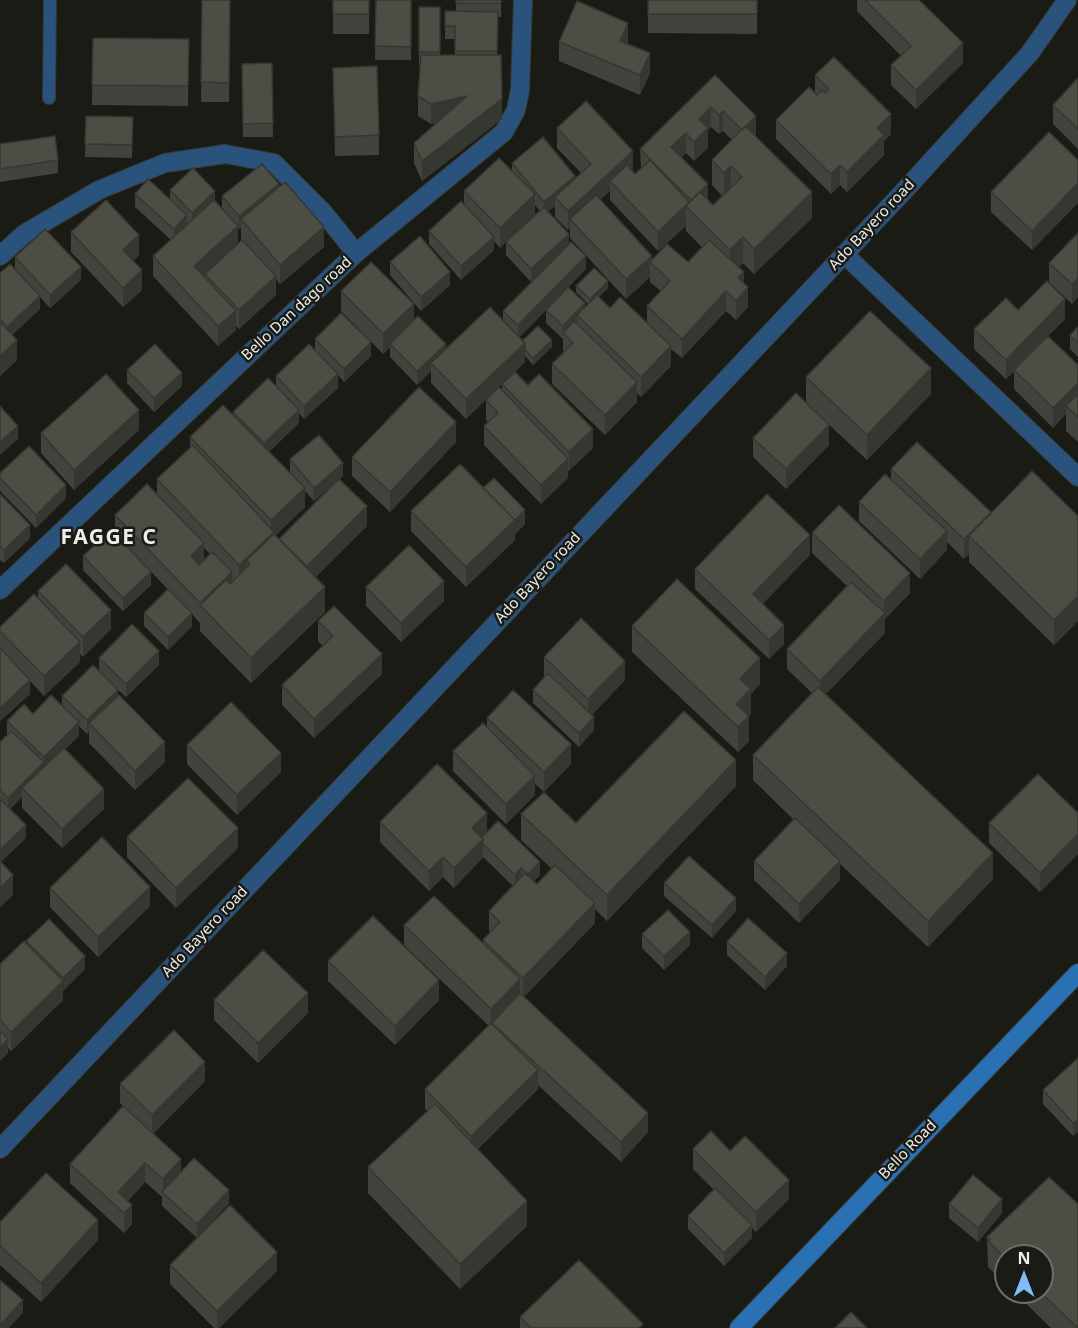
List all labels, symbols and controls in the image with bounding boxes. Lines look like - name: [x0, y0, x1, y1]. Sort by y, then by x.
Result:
- street label: Ado Bayero road: [825, 176, 919, 274]
- street label: Bello Dan dago road: [238, 253, 356, 365]
- district label: FAGGE C: [61, 525, 157, 551]
- street label: Ado Bayero road: [491, 529, 585, 627]
- street label: Ado Bayero road: [158, 883, 252, 981]
- street label: Bello Road: [875, 1117, 941, 1183]
- north arrow: [994, 1244, 1054, 1304]
- text: N: [1017, 1247, 1031, 1269]

